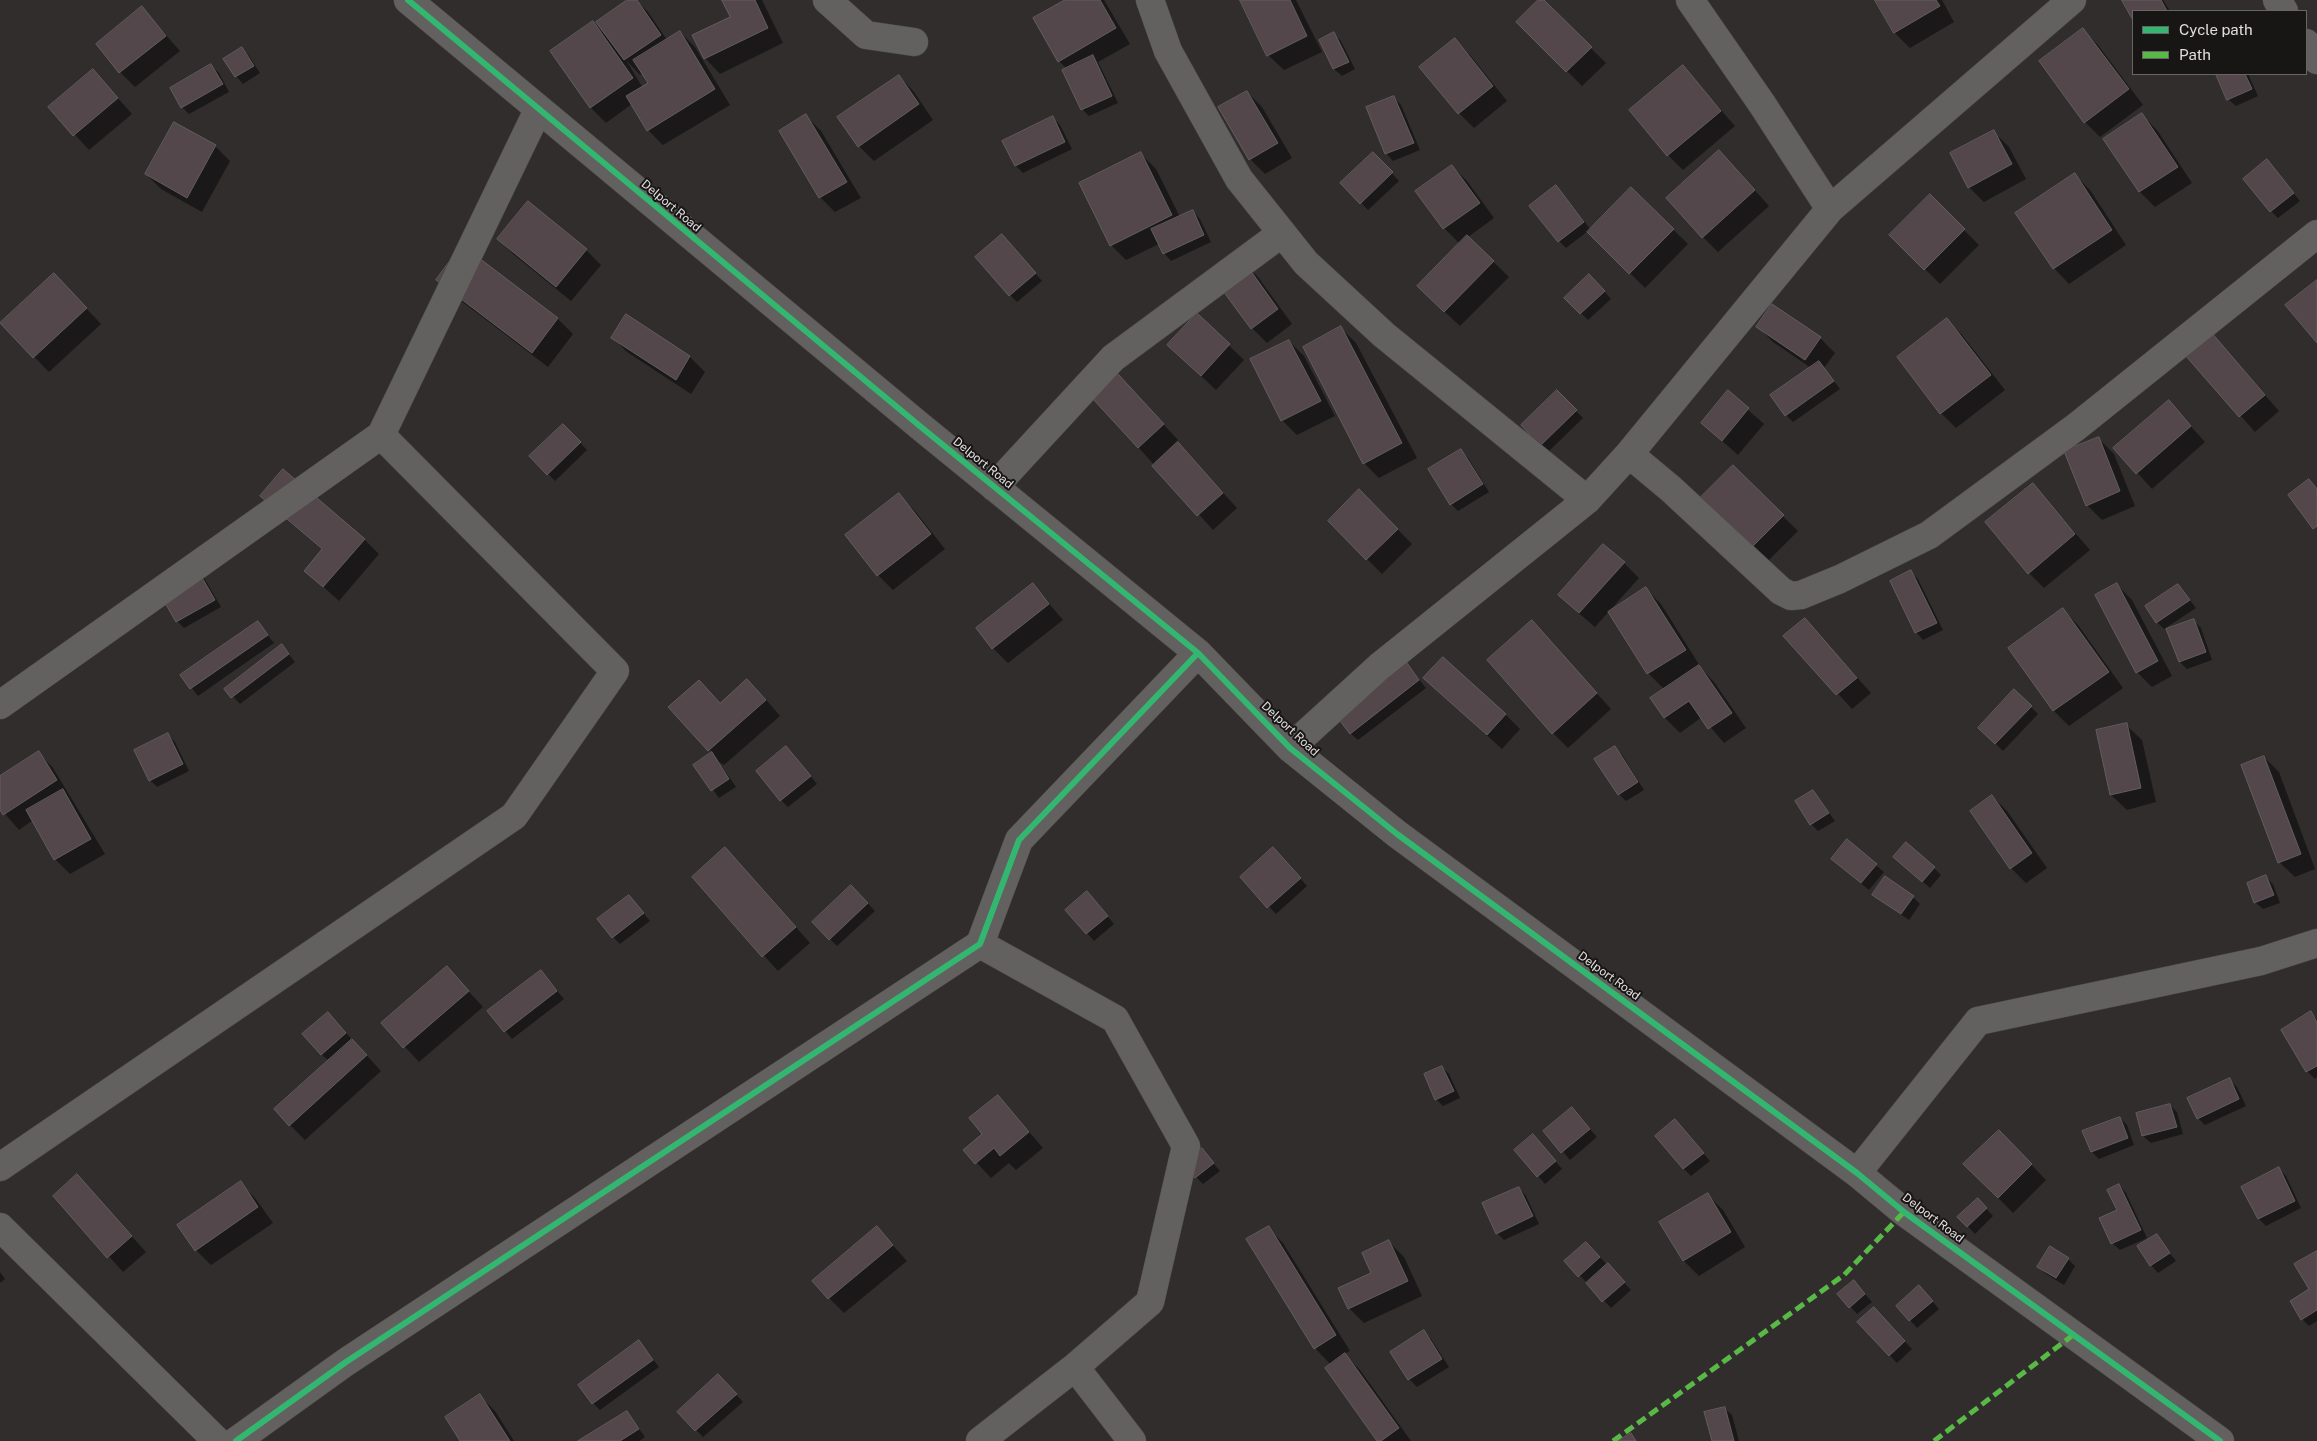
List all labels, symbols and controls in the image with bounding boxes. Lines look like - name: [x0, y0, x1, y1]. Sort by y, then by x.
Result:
- legend: [2132, 10, 2307, 75]
- text: Cycle path: [2179, 21, 2253, 38]
- text: Path: [2179, 46, 2211, 63]
- street label: Delport Road: [638, 177, 704, 235]
- street label: Delport Road: [950, 434, 1016, 492]
- street label: Delport Road: [1258, 699, 1322, 759]
- street label: Delport Road: [1575, 949, 1643, 1003]
- street label: Delport Road: [1899, 1190, 1967, 1246]

